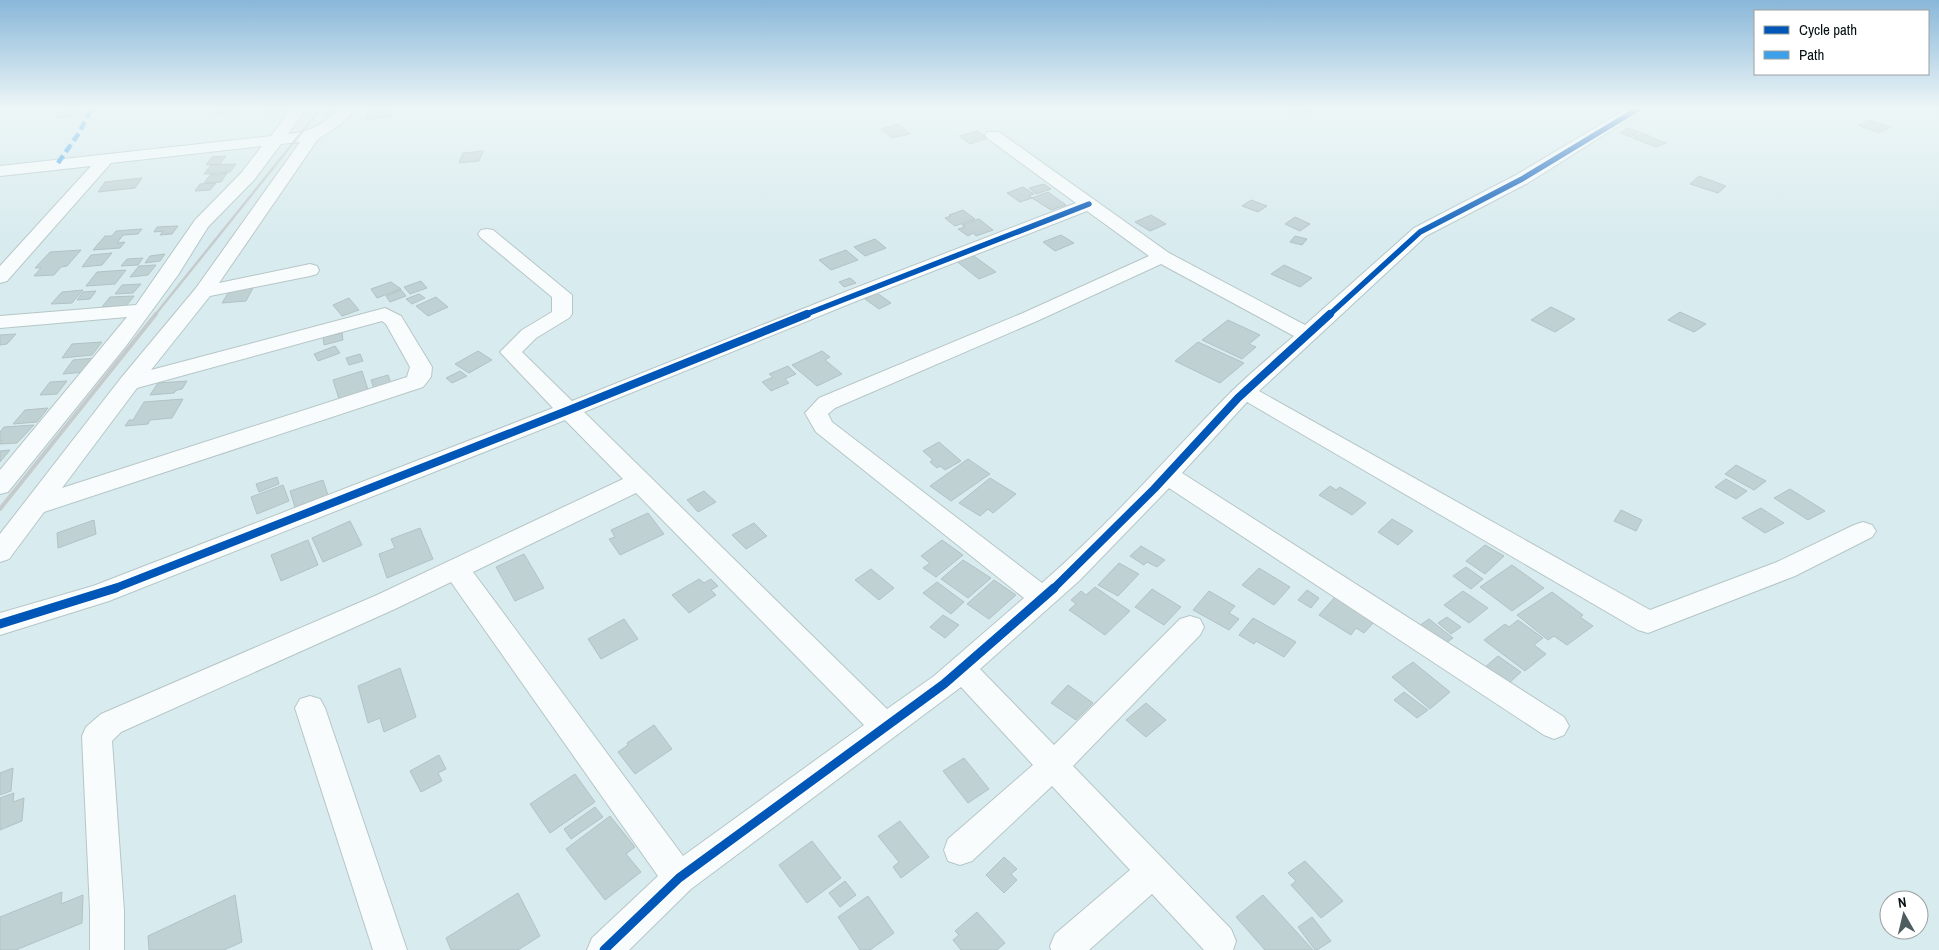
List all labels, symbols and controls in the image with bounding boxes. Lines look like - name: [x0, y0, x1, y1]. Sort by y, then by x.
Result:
- legend: [1754, 10, 1929, 75]
- text: Cycle path: [1799, 19, 1857, 40]
- text: Path: [1799, 44, 1824, 65]
- north arrow: [1879, 890, 1929, 940]
- text: N: [1897, 893, 1908, 912]

